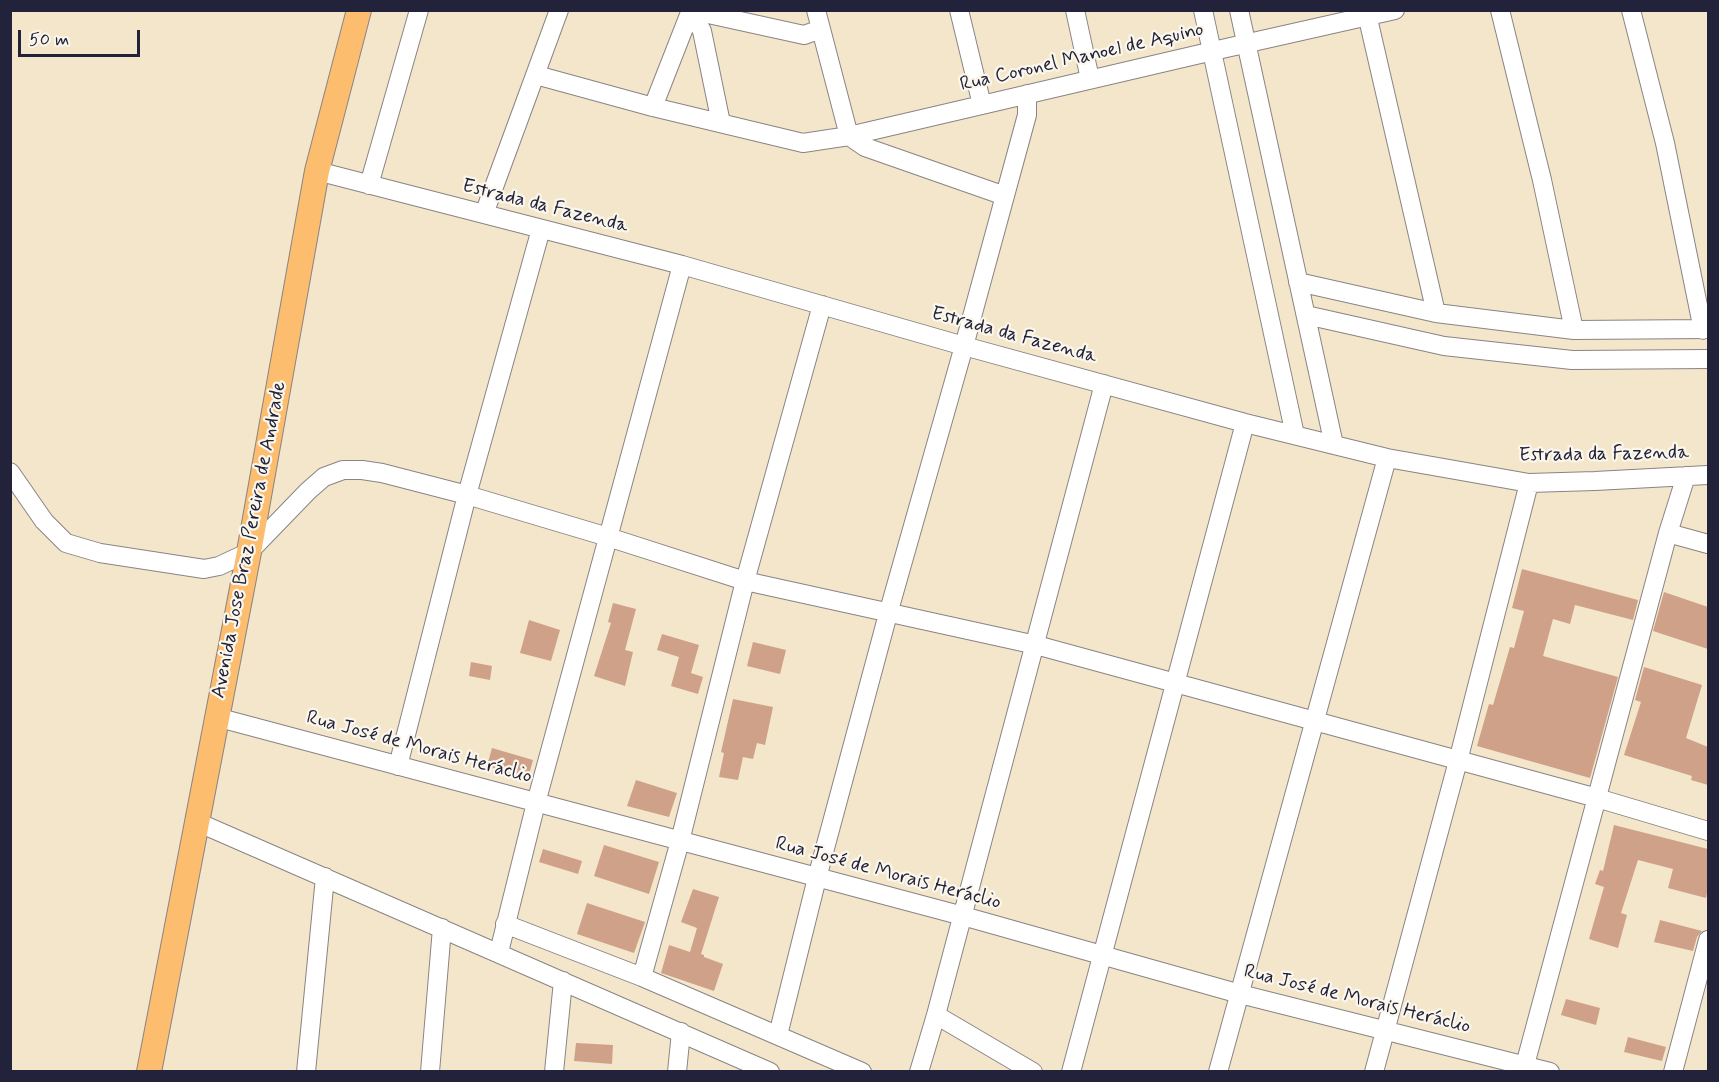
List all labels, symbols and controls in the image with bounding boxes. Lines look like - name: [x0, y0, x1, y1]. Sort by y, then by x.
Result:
- scale bar: [21, 18, 142, 56]
- street label: Rua Coronel Manoel de Aquino: [958, 18, 1206, 98]
- text: 50 m: [29, 28, 69, 52]
- street label: Estrada da Fazenda: [459, 175, 631, 239]
- street label: Estrada da Fazenda: [929, 302, 1099, 370]
- street label: Avenida Jose Braz Pereira de Andrade: [207, 379, 293, 701]
- street label: Estrada da Fazenda: [1519, 442, 1689, 468]
- street label: Rua José de Morais Heráclio: [303, 706, 535, 790]
- street label: Rua José de Morais Heráclio: [772, 832, 1004, 916]
- street label: Rua José de Morais Heráclio: [1241, 960, 1473, 1040]

